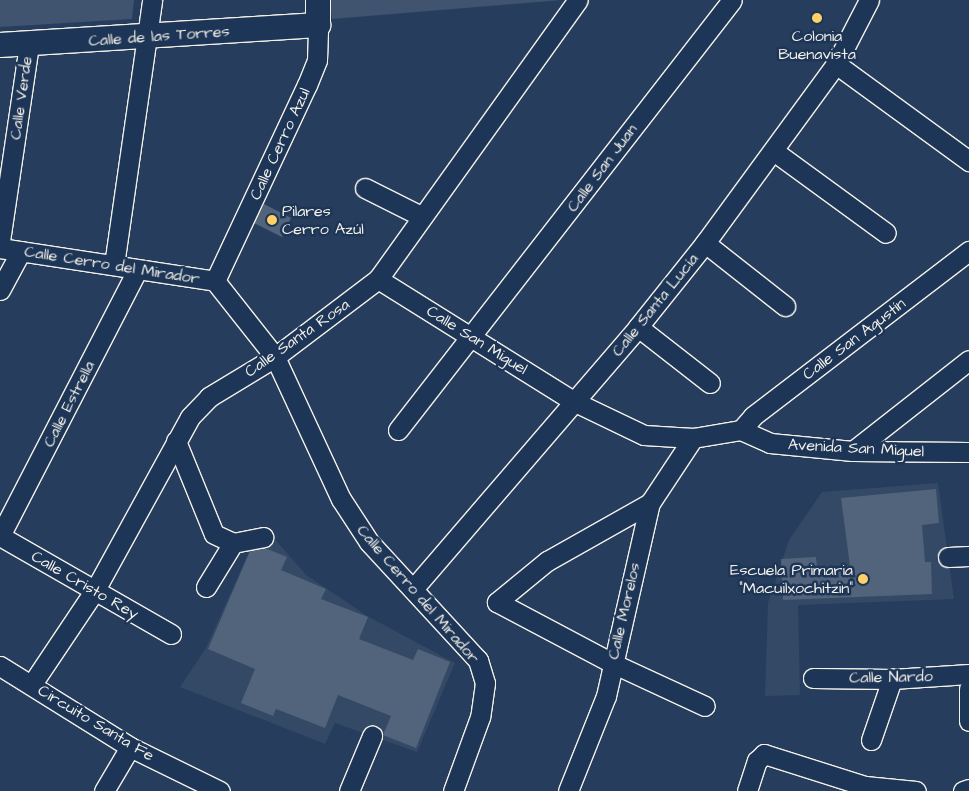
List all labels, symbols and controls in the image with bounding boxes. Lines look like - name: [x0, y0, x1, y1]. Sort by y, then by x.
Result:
- marker: Colonia Buenavista: [811, 12, 823, 24]
- street label: Calle de las Torres: [88, 21, 230, 51]
- place label: Colonia Buenavista: [778, 26, 856, 64]
- street label: Calle Verde: [6, 55, 36, 141]
- street label: Calle Cerro Azul: [246, 85, 314, 203]
- street label: Calle San Juan: [563, 120, 641, 216]
- place label: Pilares Cerro Azúl: [282, 201, 364, 239]
- marker: Pilares Cerro Azúl: [266, 214, 278, 226]
- street label: Calle Cerro del Mirador: [23, 242, 201, 288]
- street label: Calle Santa Lucía: [608, 250, 702, 360]
- street label: Calle San Agustín: [799, 294, 909, 384]
- street label: Calle Santa Rosa: [241, 295, 353, 381]
- street label: Calle San Miguel: [423, 301, 531, 379]
- street label: Calle Estrella: [39, 358, 99, 450]
- street label: Avenida San Miguel: [787, 435, 925, 461]
- street label: Calle Cerro del Mirador: [353, 521, 483, 667]
- street label: Calle Cristo Rey: [28, 546, 142, 624]
- place label: Escuela Primaria "Macuilxochitzin": [730, 560, 853, 598]
- street label: Calle Morelos: [604, 561, 644, 661]
- marker: Escuela Primaria "Macuilxochitzin": [857, 573, 869, 585]
- street label: Calle Nardo: [849, 667, 933, 687]
- street label: Circuito Santa Fe: [34, 681, 158, 765]

